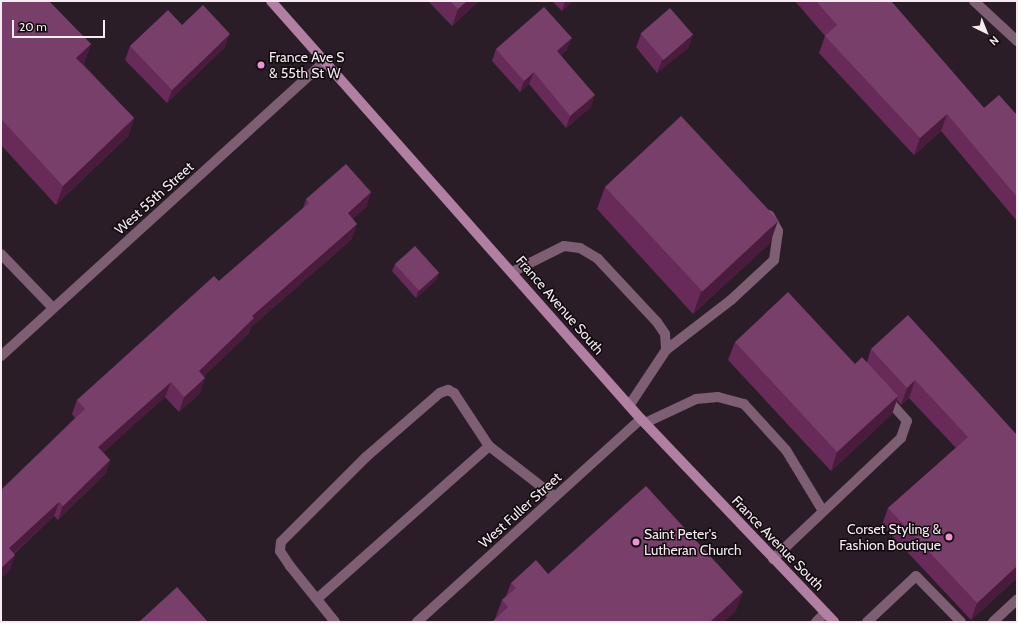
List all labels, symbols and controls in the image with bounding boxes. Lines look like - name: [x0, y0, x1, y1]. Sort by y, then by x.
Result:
- scale bar: [14, 12, 107, 38]
- north arrow: [966, 12, 1006, 52]
- text: 20 m: [19, 19, 47, 34]
- text: N: [987, 33, 1002, 49]
- place label: France Ave S & 55th St W: [269, 49, 345, 82]
- marker: France Ave S & 55th St W: [256, 60, 266, 70]
- street label: West 55th Street: [111, 158, 197, 238]
- street label: France Avenue South: [513, 252, 607, 358]
- street label: West Fuller Street: [475, 469, 565, 551]
- street label: France Avenue South: [728, 492, 828, 594]
- place label: Corset Styling & Fashion Boutique: [839, 521, 941, 554]
- place label: Saint Peter's Lutheran Church: [644, 526, 741, 558]
- marker: Corset Styling & Fashion Boutique: [944, 532, 954, 542]
- marker: Saint Peter's Lutheran Church: [631, 537, 641, 547]

